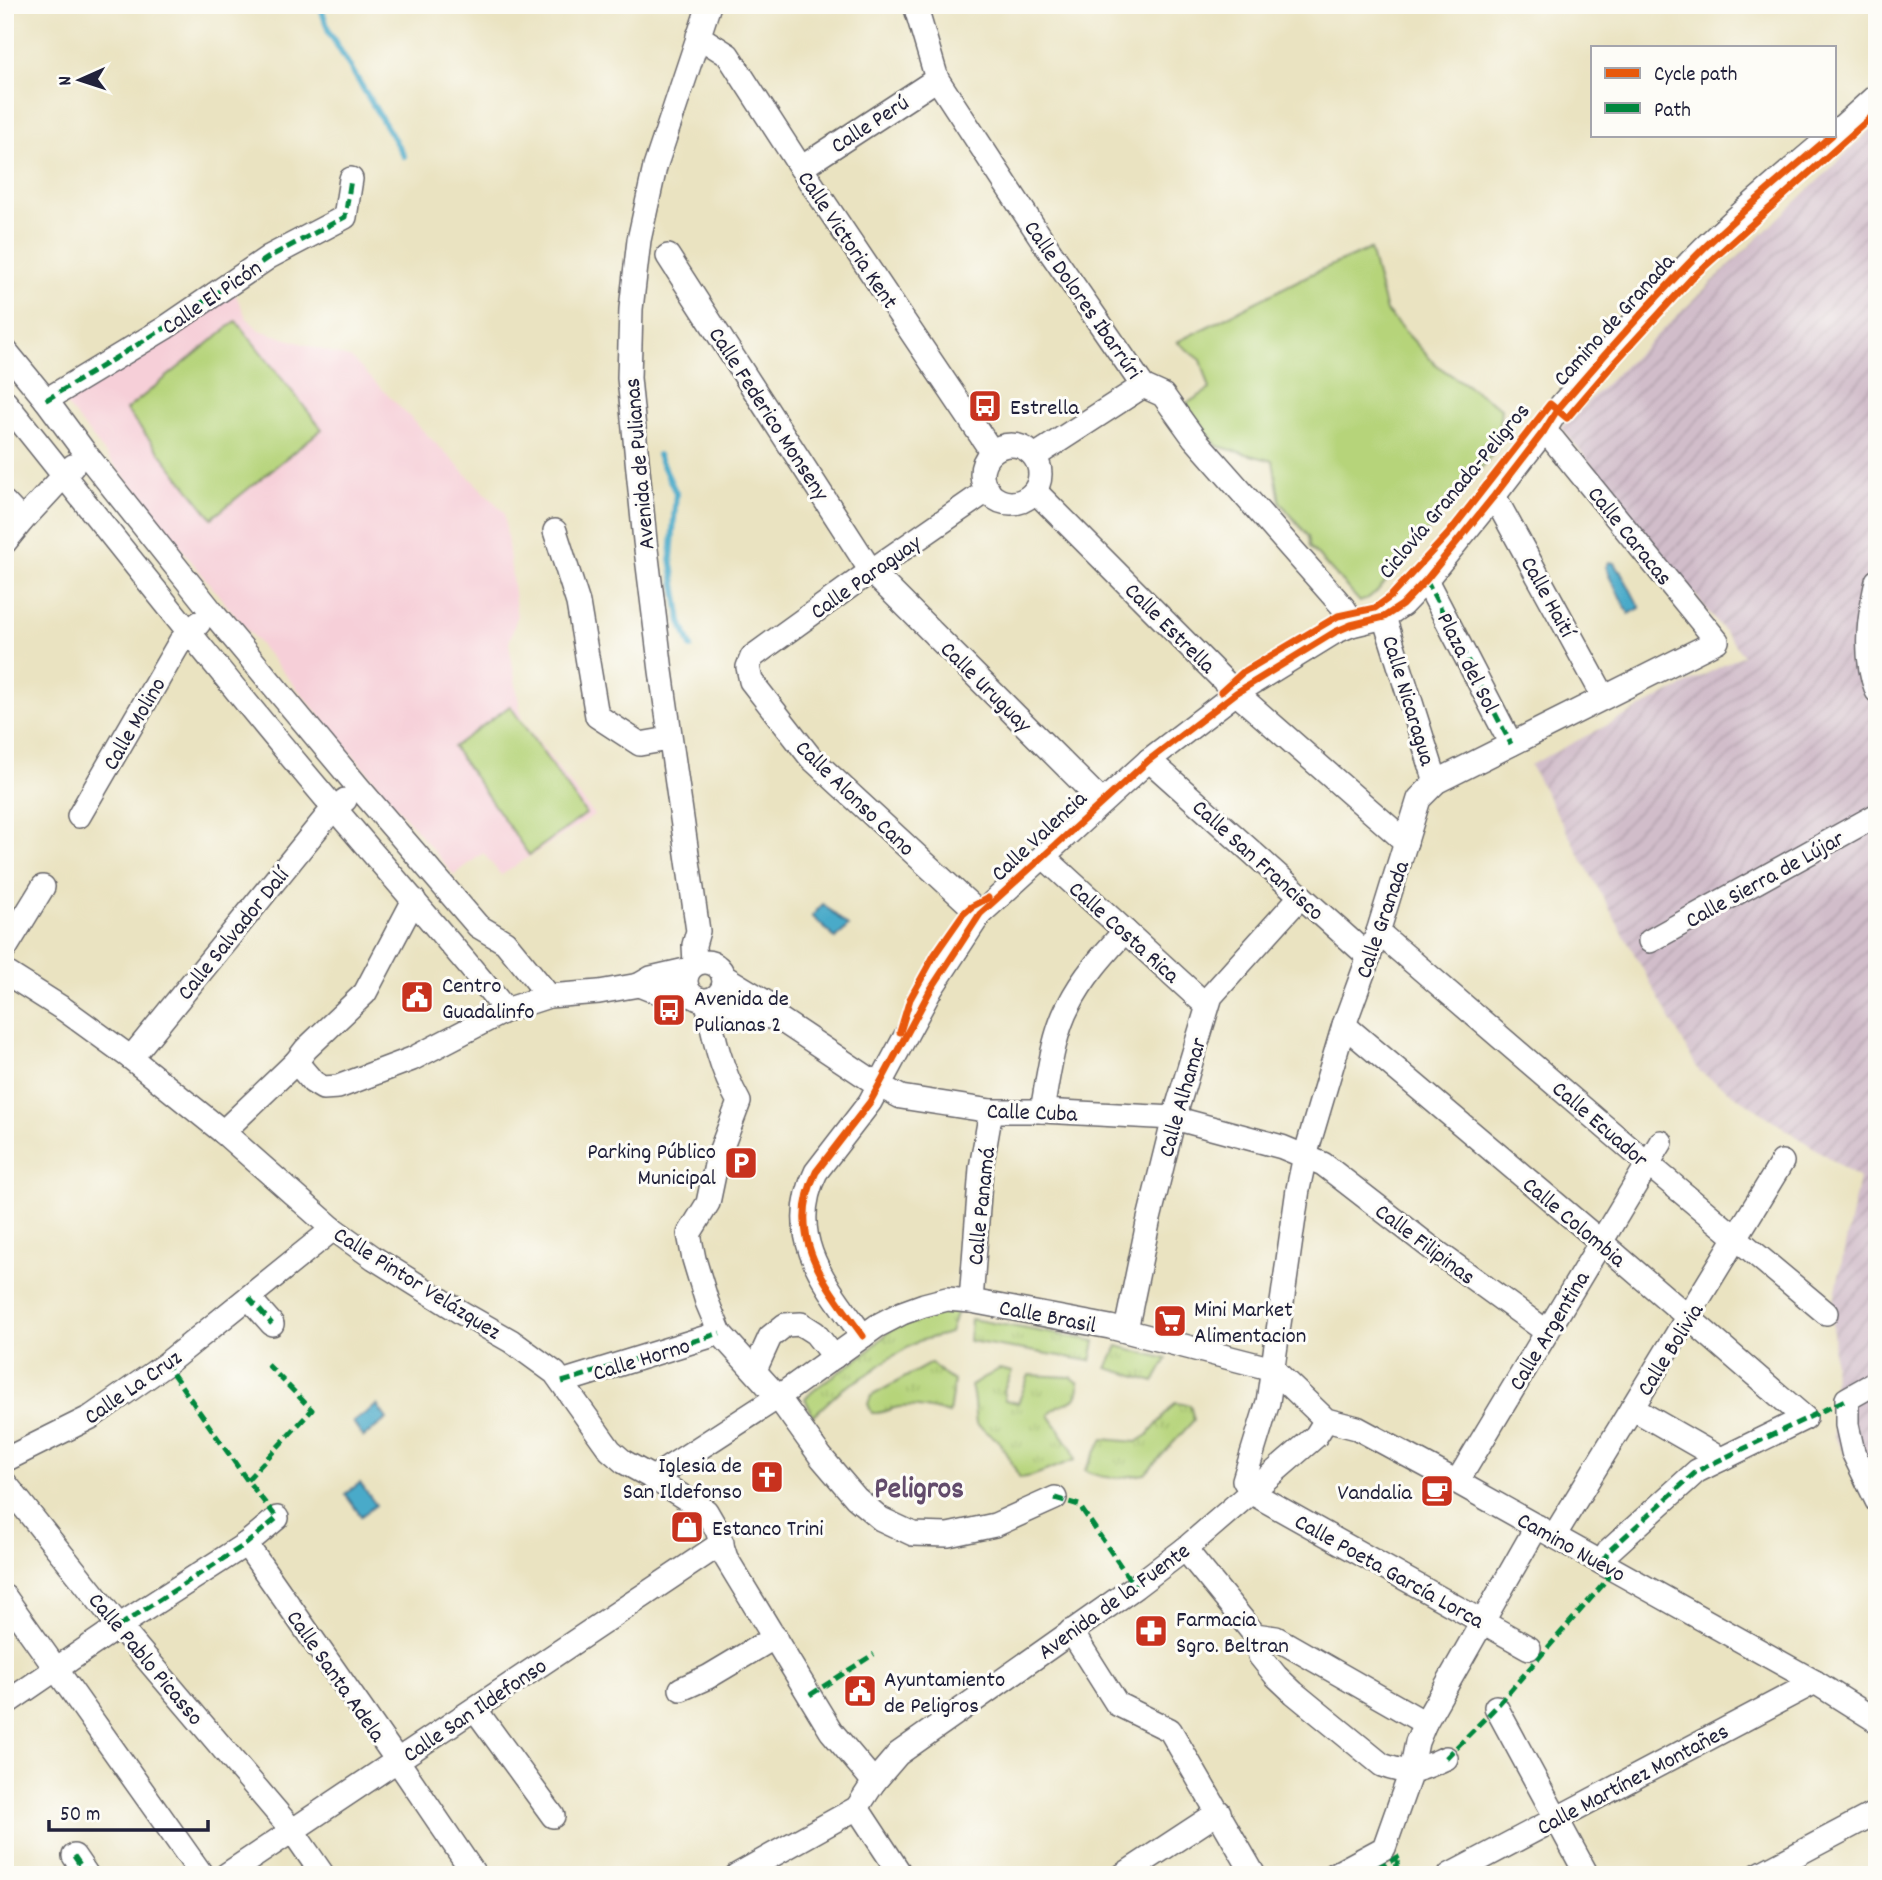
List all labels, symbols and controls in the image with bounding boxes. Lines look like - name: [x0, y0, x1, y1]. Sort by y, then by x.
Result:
- north arrow: [46, 46, 116, 116]
- legend: [1591, 46, 1836, 136]
- text: Cycle path: [1654, 61, 1737, 91]
- text: N: [53, 75, 80, 86]
- street label: Calle Perú: [825, 88, 917, 164]
- text: Path: [1654, 97, 1691, 127]
- street label: Calle Victoria Kent: [788, 165, 905, 317]
- street label: Calle Dolores Ibarrúri: [1014, 215, 1148, 387]
- street label: Camino de Granada: [1547, 247, 1685, 395]
- street label: Calle El Picón: [156, 253, 270, 345]
- street label: Calle Federico Monseny: [698, 321, 836, 509]
- street label: Avenida de Pulianas: [618, 377, 665, 551]
- bus stop icon: Estrella: [966, 387, 1004, 425]
- place label: Estrella: [1010, 393, 1080, 426]
- street label: Ciclovía Granada-Peligros: [1372, 397, 1539, 587]
- street label: Calle Caracas: [1578, 480, 1679, 594]
- street label: Calle Paraguay: [805, 528, 930, 629]
- street label: Calle Haití: [1510, 551, 1583, 646]
- street label: Calle Estrella: [1115, 576, 1223, 684]
- street label: Plaza del Sol: [1426, 608, 1506, 720]
- street label: Calle Nicaragua: [1371, 632, 1442, 771]
- street label: Calle Uruguay: [931, 635, 1038, 742]
- street label: Calle Molino: [96, 672, 176, 777]
- street label: Calle Alonso Cano: [786, 734, 921, 865]
- street label: Calle Valencia: [985, 783, 1097, 891]
- street label: Calle San Francisco: [1183, 793, 1330, 930]
- street label: Calle Sierra de Lújar: [1680, 824, 1851, 938]
- street label: Calle Granada: [1349, 856, 1420, 983]
- street label: Calle Salvador Dalí: [171, 860, 300, 1009]
- street label: Calle Costa Rica: [1060, 875, 1187, 993]
- place label: Centro Guadalinfo: [442, 971, 535, 1030]
- public building icon: Centro Guadalinfo: [398, 978, 436, 1016]
- place label: Avenida de Pulianas 2: [694, 984, 789, 1043]
- bus stop icon: Avenida de Pulianas 2: [650, 991, 688, 1029]
- street label: Calle Alhamar: [1152, 1034, 1217, 1162]
- street label: Calle Ecuador: [1543, 1074, 1655, 1177]
- street label: Calle Cuba: [986, 1096, 1079, 1133]
- place label: Parking Público Municipal: [587, 1137, 717, 1196]
- parking icon: Parking Público Municipal: [722, 1144, 760, 1182]
- street label: Calle Panamá: [961, 1145, 1006, 1267]
- street label: Calle Colombia: [1514, 1170, 1633, 1278]
- street label: Calle Filipinas: [1367, 1197, 1481, 1295]
- street label: Calle Pintor Velázquez: [326, 1220, 507, 1350]
- street label: Calle Argentina: [1502, 1265, 1600, 1398]
- street label: Calle Brasil: [996, 1293, 1099, 1344]
- place label: Mini Market Alimentacion: [1194, 1295, 1306, 1354]
- street label: Calle Bolivia: [1630, 1297, 1714, 1404]
- supermarket icon: Mini Market Alimentacion: [1151, 1302, 1189, 1340]
- street label: Calle Horno: [589, 1331, 695, 1392]
- street label: Calle La Cruz: [78, 1343, 190, 1435]
- place label: Iglesia de San Ildefonso: [623, 1451, 742, 1510]
- church icon: Iglesia de San Ildefonso: [748, 1458, 786, 1496]
- district label: Peligros: [874, 1470, 964, 1513]
- cafe icon: Vandalia: [1418, 1472, 1456, 1510]
- place label: Vandalia: [1337, 1478, 1413, 1511]
- street label: Camino Nuevo: [1510, 1506, 1631, 1592]
- street label: Calle Poeta García Lorca: [1287, 1507, 1490, 1640]
- shop icon: Estanco Trini: [668, 1508, 706, 1546]
- place label: Estanco Trini: [712, 1514, 824, 1547]
- street label: Avenida de la Fuente: [1032, 1536, 1198, 1669]
- street label: Calle Pablo Picasso: [79, 1586, 210, 1734]
- street label: Calle Santa Adela: [276, 1604, 393, 1751]
- place label: Farmacia Sgro. Beltran: [1176, 1605, 1289, 1664]
- pharmacy icon: Farmacia Sgro. Beltran: [1132, 1612, 1170, 1650]
- street label: Calle San Ildefonso: [397, 1651, 555, 1772]
- place label: Ayuntamiento de Peligros: [884, 1665, 1005, 1724]
- public building icon: Ayuntamiento de Peligros: [841, 1672, 879, 1710]
- street label: Calle Martínez Montañes: [1532, 1717, 1735, 1846]
- scale bar: [49, 1789, 208, 1833]
- text: 50 m: [60, 1801, 100, 1831]

